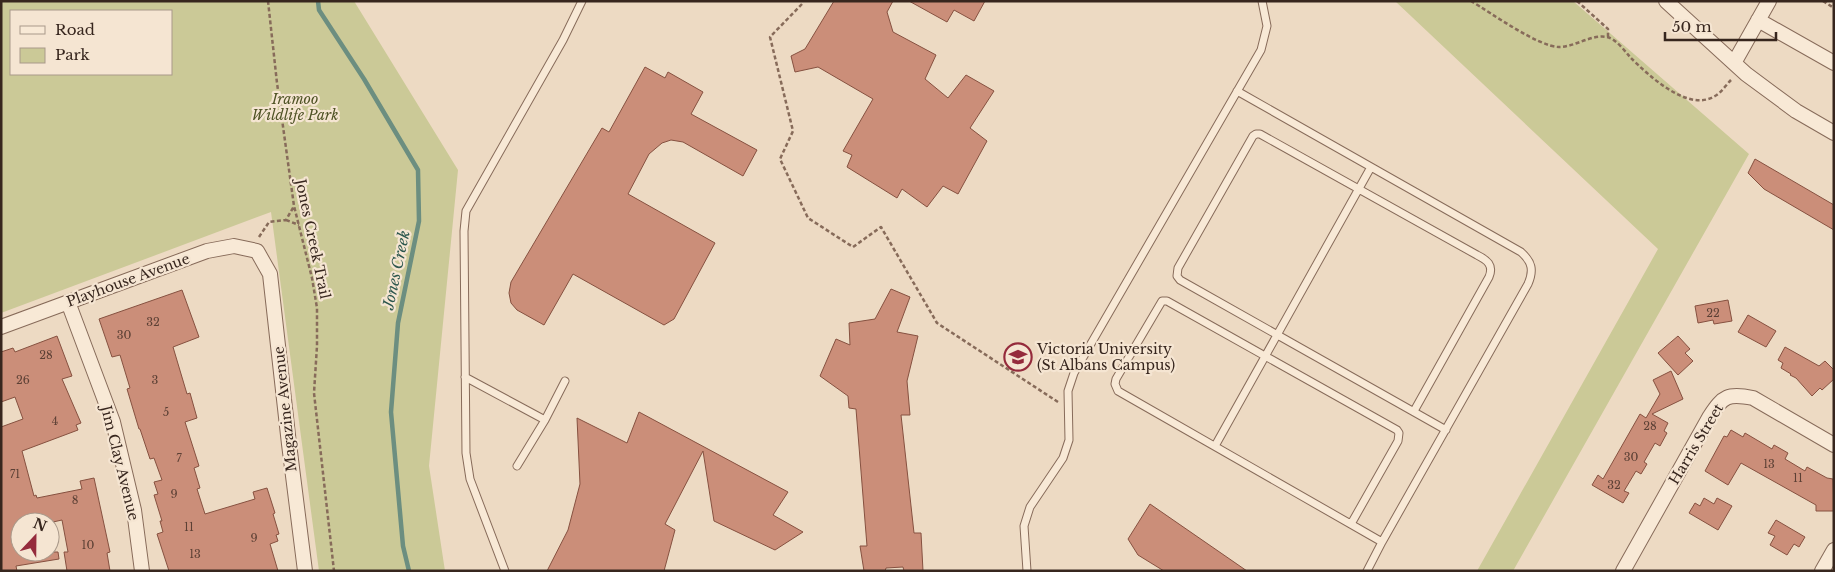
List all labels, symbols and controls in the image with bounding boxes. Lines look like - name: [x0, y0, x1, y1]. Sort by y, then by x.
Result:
- legend: [10, 10, 172, 75]
- scale bar: [1665, 10, 1776, 42]
- text: 50 m: [1672, 17, 1712, 36]
- text: Road: [55, 20, 95, 39]
- text: Park: [55, 45, 91, 64]
- park label: Iramoo Wildlife Park: [252, 90, 338, 124]
- street label: Jones Creek Trail: [291, 175, 335, 301]
- water label: Jones Creek: [378, 229, 414, 312]
- street label: Playhouse Avenue: [64, 249, 192, 311]
- house number: 22: [1706, 306, 1720, 320]
- house number: 32: [146, 315, 160, 329]
- house number: 30: [117, 328, 131, 342]
- place label: Victoria University (St Albans Campus): [1036, 340, 1175, 374]
- school or university icon: Victoria University (St Albans Campus): [1003, 342, 1033, 372]
- street label: Magazine Avenue: [269, 345, 301, 473]
- house number: 28: [39, 348, 53, 362]
- house number: 26: [16, 373, 30, 387]
- house number: 3: [152, 373, 159, 387]
- street label: Harris Street: [1665, 400, 1728, 488]
- street label: Jim Clay Avenue: [97, 402, 143, 522]
- house number: 5: [163, 405, 169, 419]
- house number: 4: [52, 414, 58, 428]
- house number: 28: [1643, 419, 1657, 433]
- house number: 30: [1624, 450, 1638, 464]
- house number: 7: [176, 451, 182, 465]
- house number: 13: [1763, 457, 1775, 471]
- house number: 71: [10, 467, 20, 481]
- house number: 11: [1793, 471, 1803, 485]
- house number: 32: [1607, 478, 1621, 492]
- house number: 9: [170, 487, 178, 501]
- house number: 8: [72, 493, 78, 507]
- north arrow: [10, 512, 60, 562]
- text: N: [30, 514, 49, 536]
- house number: 11: [184, 520, 194, 534]
- house number: 9: [250, 531, 258, 545]
- house number: 10: [82, 538, 95, 552]
- house number: 13: [189, 547, 201, 561]

